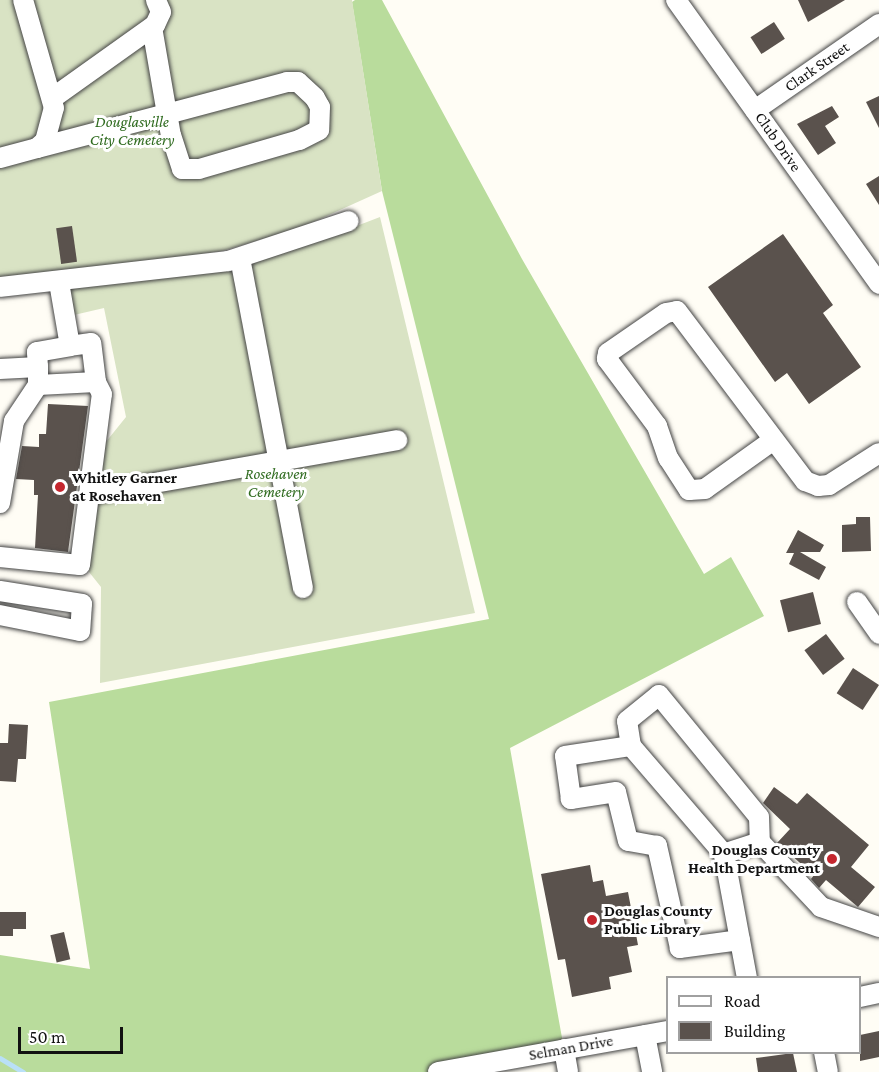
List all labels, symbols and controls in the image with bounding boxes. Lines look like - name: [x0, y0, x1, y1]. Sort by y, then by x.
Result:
- street label: Clark Street: [781, 38, 853, 96]
- street label: Club Drive: [751, 109, 805, 175]
- park label: Douglasville City Cemetery: [90, 112, 174, 150]
- park label: Rosehaven Cemetery: [245, 464, 307, 502]
- place label: Whitley Garner at Rosehaven: [72, 468, 177, 506]
- marker: Whitley Garner at Rosehaven: [53, 480, 67, 494]
- place label: Douglas County Health Department: [688, 840, 820, 878]
- marker: Douglas County Health Department: [825, 852, 839, 866]
- place label: Douglas County Public Library: [604, 901, 712, 939]
- marker: Douglas County Public Library: [585, 913, 599, 927]
- legend: [666, 976, 861, 1054]
- text: Road: [724, 991, 761, 1011]
- scale bar: [21, 1015, 126, 1053]
- text: Building: [724, 1021, 785, 1041]
- text: 50 m: [29, 1027, 66, 1047]
- street label: Selman Drive: [527, 1031, 615, 1065]

